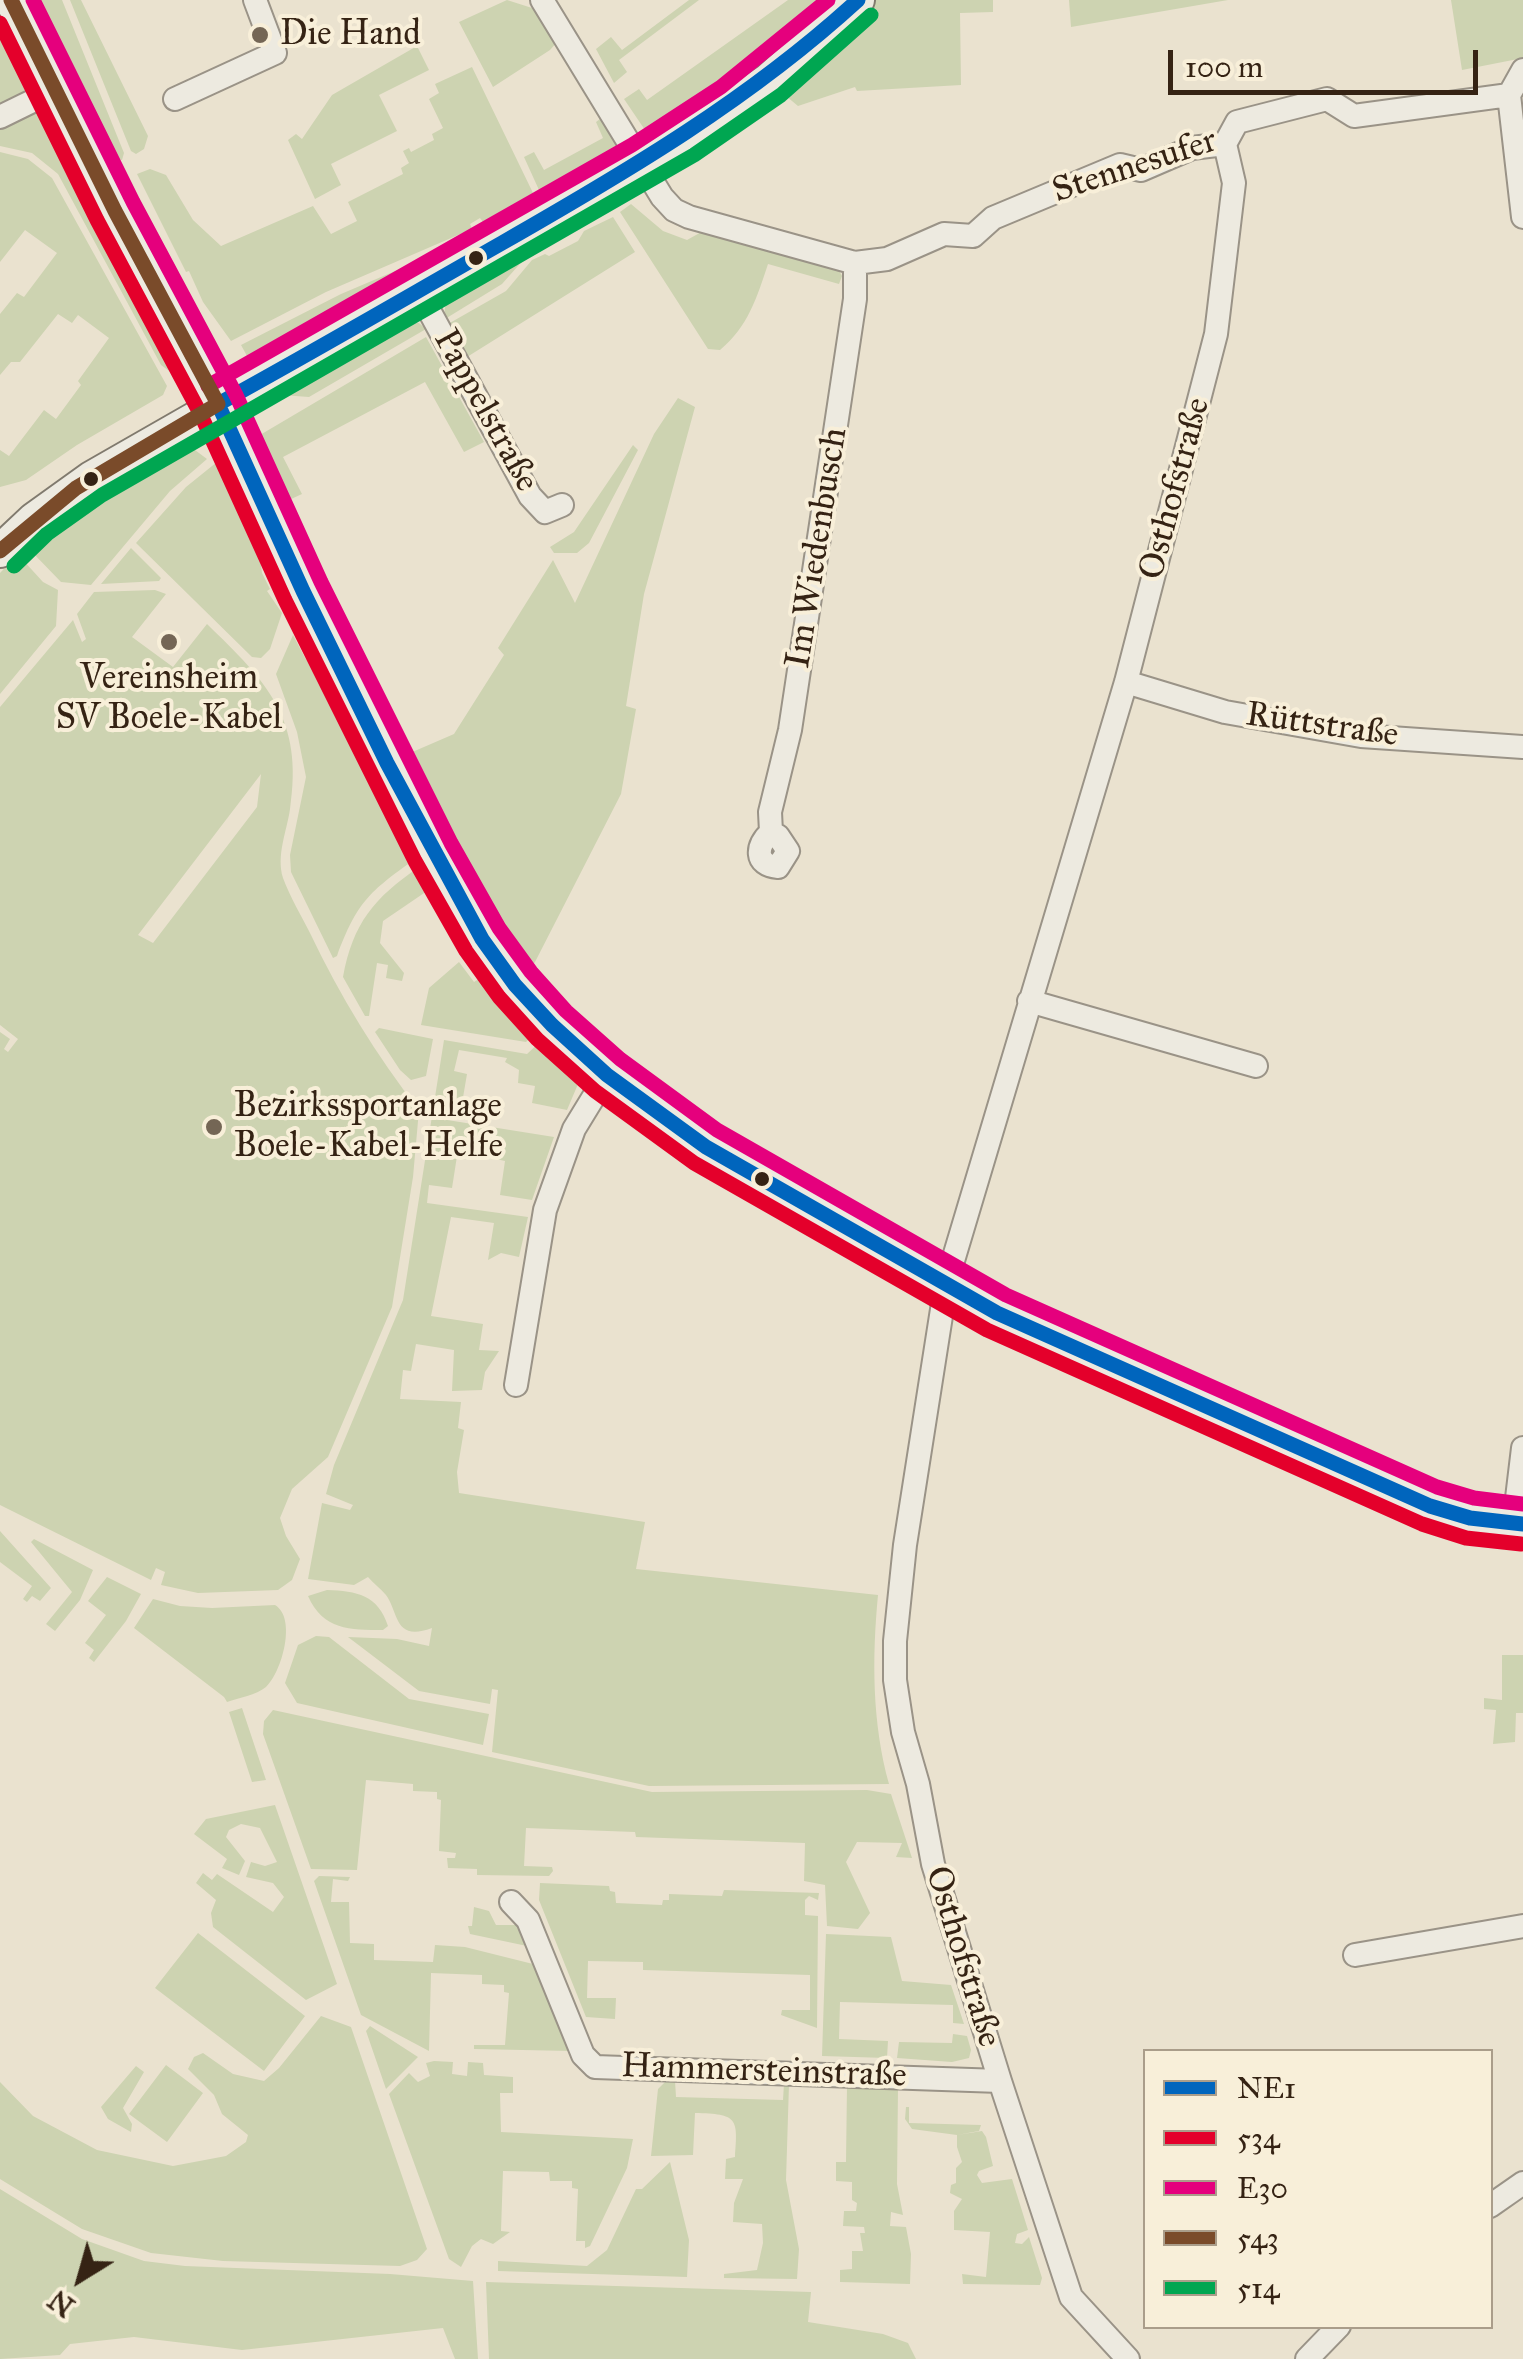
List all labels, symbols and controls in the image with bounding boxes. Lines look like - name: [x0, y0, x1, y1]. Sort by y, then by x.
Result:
- place label: Die Hand: [280, 14, 421, 56]
- marker: Die Hand: [249, 24, 271, 46]
- scale bar: [1173, 30, 1483, 92]
- text: 100 m: [1185, 49, 1263, 85]
- street label: Stennesufer: [1048, 121, 1222, 213]
- unlabelled marker: [466, 248, 486, 268]
- street label: Pappelstraße: [423, 323, 547, 499]
- street label: Osthofstraße: [1132, 393, 1220, 585]
- street label: Im Wiedenbusch: [778, 425, 858, 671]
- unlabelled marker: [81, 469, 101, 489]
- marker: Vereinsheim SV Boele-Kabel: [158, 631, 180, 653]
- place label: Vereinsheim SV Boele-Kabel: [56, 658, 282, 740]
- street label: Rüttstraße: [1243, 695, 1401, 757]
- place label: Bezirkssportanlage Boele-Kabel-Helfe: [234, 1086, 503, 1168]
- marker: Bezirkssportanlage Boele-Kabel-Helfe: [203, 1116, 225, 1138]
- unlabelled marker: [752, 1169, 772, 1189]
- street label: Osthofstraße: [915, 1862, 1009, 2052]
- street label: Hammersteinstraße: [621, 2046, 907, 2098]
- legend: [1143, 2049, 1493, 2329]
- text: NE1: [1237, 2070, 1296, 2106]
- text: 534: [1237, 2120, 1280, 2156]
- text: E30: [1237, 2170, 1288, 2206]
- text: 543: [1237, 2220, 1279, 2256]
- north arrow: [30, 2229, 130, 2329]
- text: 514: [1237, 2270, 1280, 2306]
- text: N: [42, 2282, 82, 2324]

